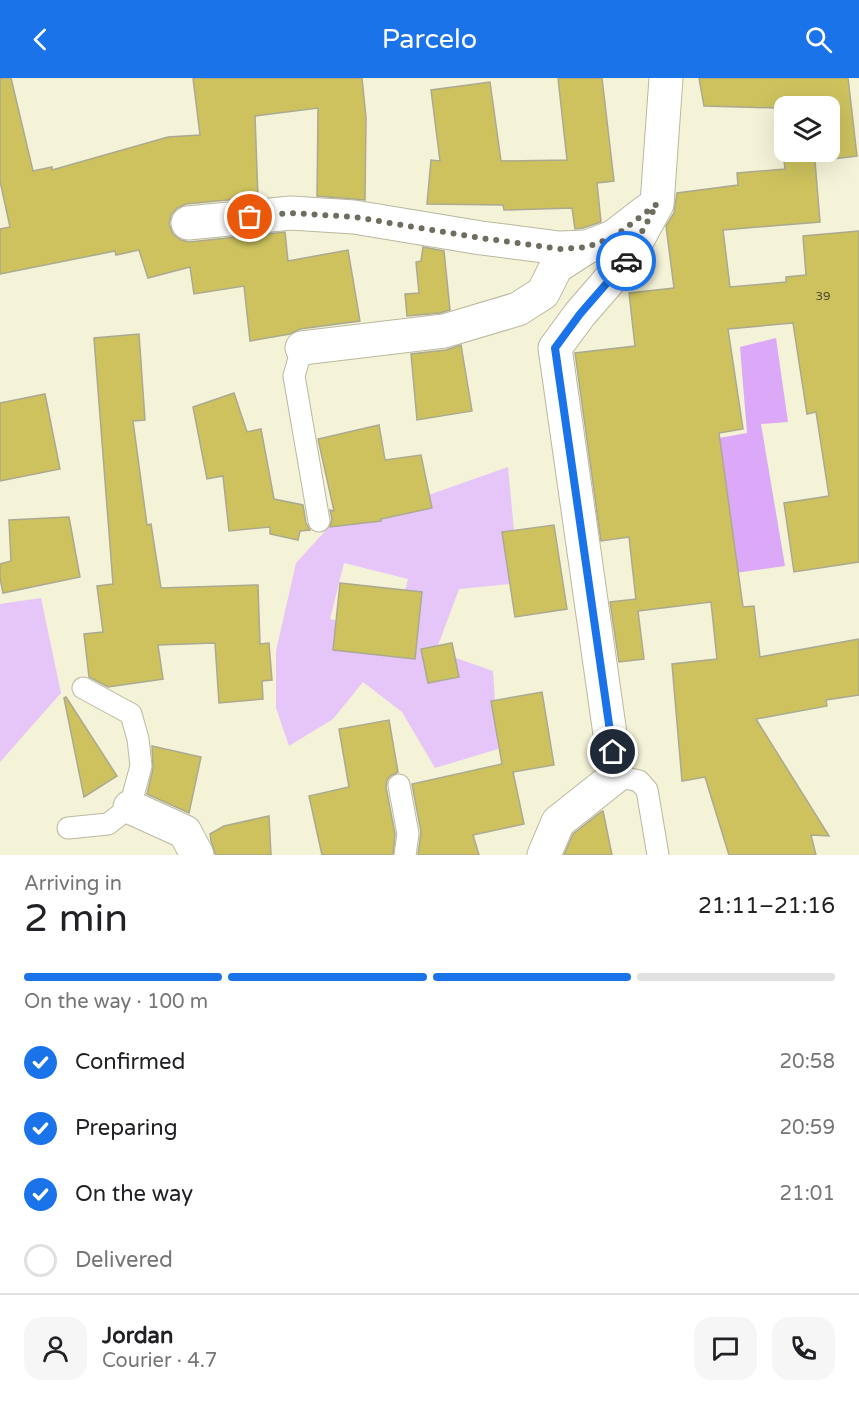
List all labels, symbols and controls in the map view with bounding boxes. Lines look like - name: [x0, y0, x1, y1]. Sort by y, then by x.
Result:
- icon: back: [24, 23, 57, 56]
- text: Parcelo: [382, 23, 477, 56]
- icon: search: [802, 23, 835, 56]
- map controls: [774, 96, 840, 162]
- button: layers: [774, 96, 840, 162]
- pin: [224, 191, 275, 242]
- icon: bag: [233, 200, 266, 233]
- courier: [596, 231, 656, 291]
- icon: car: [610, 245, 643, 278]
- house number: 39: [815, 289, 831, 303]
- pin: [587, 726, 638, 777]
- icon: home: [596, 735, 629, 768]
- text: Arriving in: [24, 872, 122, 896]
- text: 21:11–21:16: [698, 893, 835, 919]
- text: 2 min: [24, 895, 128, 942]
- text: On the way · 100 m: [24, 990, 208, 1014]
- icon: check: [24, 1046, 57, 1079]
- text: Confirmed: [75, 1049, 185, 1075]
- text: 20:58: [780, 1050, 835, 1074]
- icon: check: [24, 1112, 57, 1145]
- text: Preparing: [75, 1115, 178, 1141]
- text: 20:59: [780, 1116, 835, 1140]
- icon: check: [24, 1178, 57, 1211]
- text: On the way: [75, 1181, 193, 1207]
- text: 21:01: [780, 1182, 835, 1206]
- text: Delivered: [75, 1247, 173, 1273]
- button: person: [24, 1317, 87, 1380]
- button: chat: [694, 1317, 757, 1380]
- button: phone: [772, 1317, 835, 1380]
- text: Jordan: [102, 1323, 173, 1349]
- text: Courier · 4.7: [102, 1349, 217, 1373]

